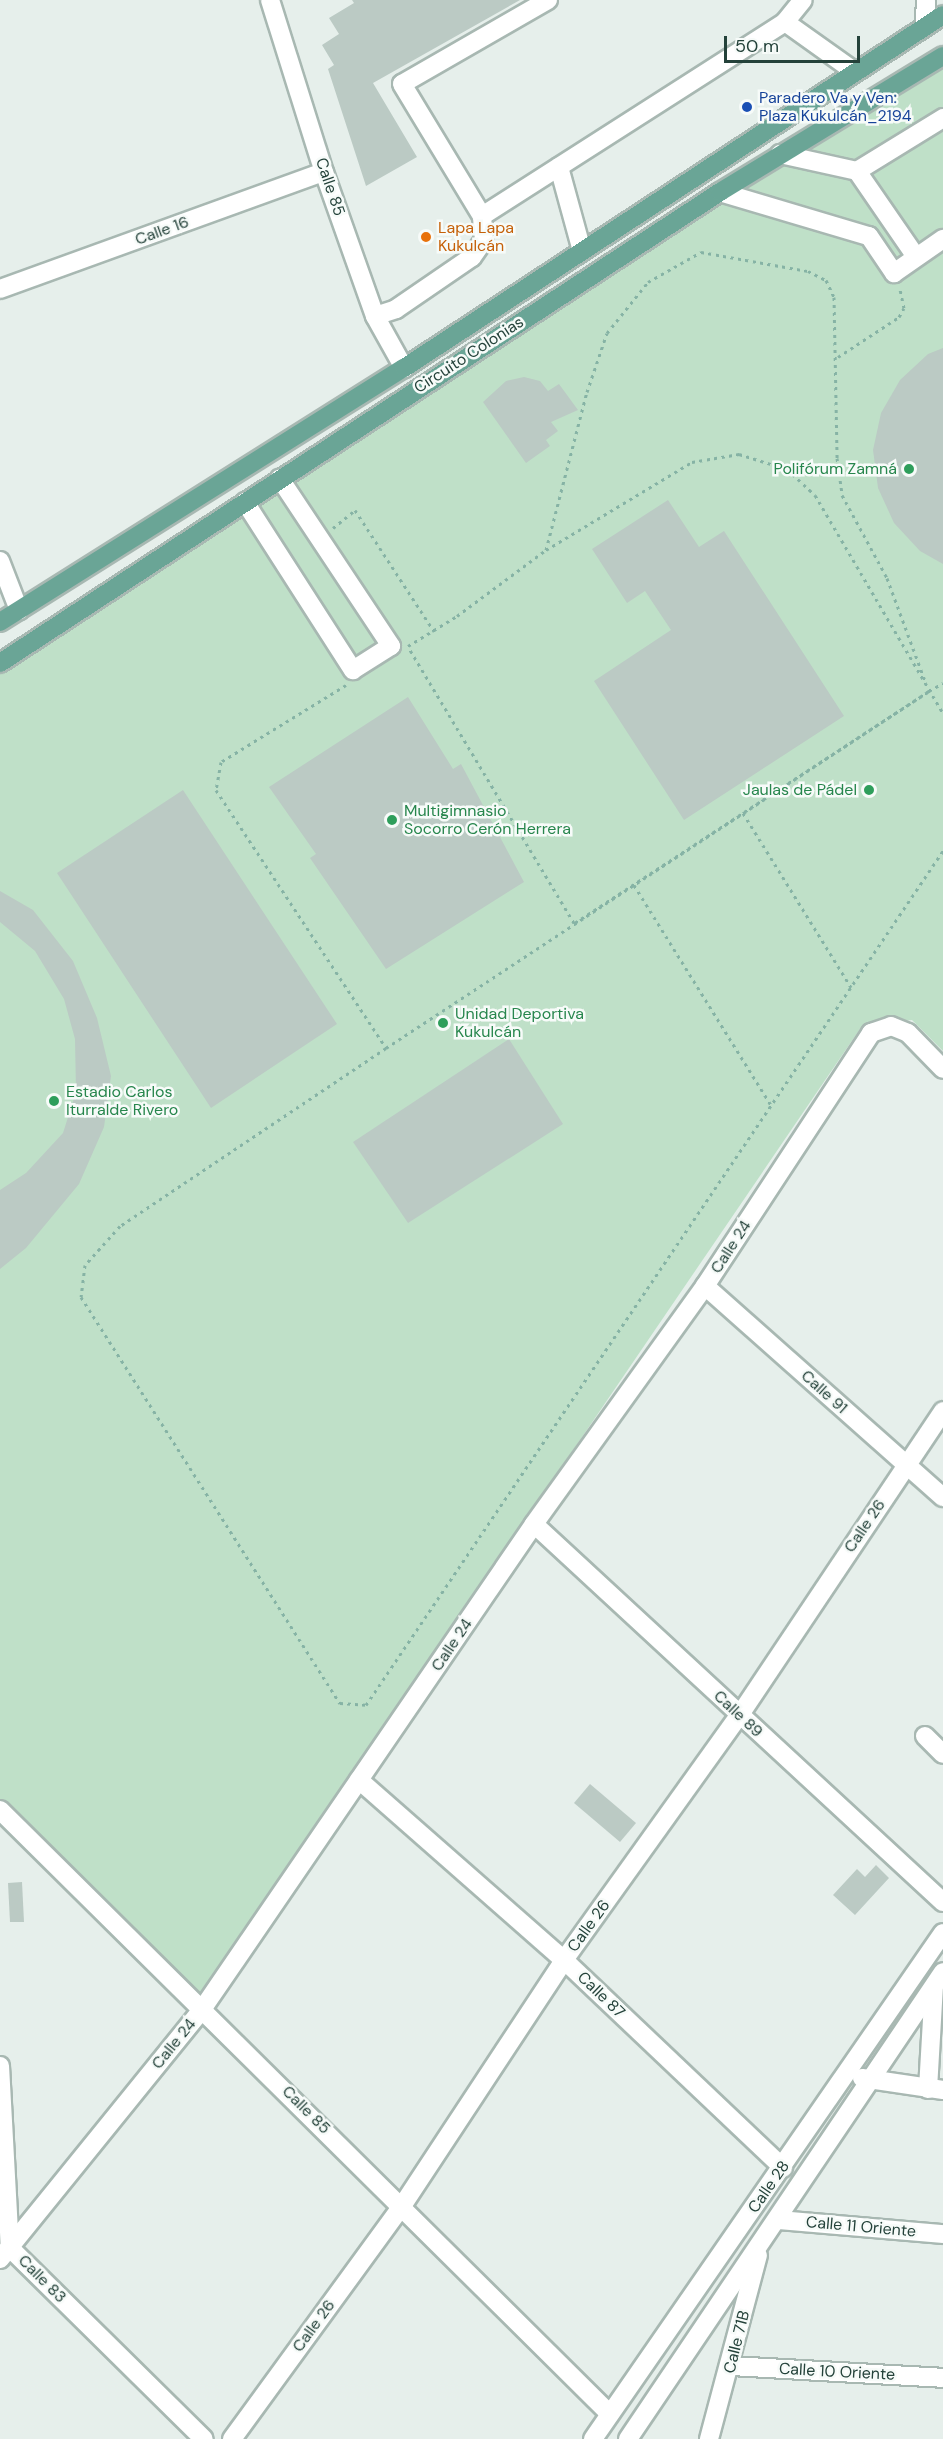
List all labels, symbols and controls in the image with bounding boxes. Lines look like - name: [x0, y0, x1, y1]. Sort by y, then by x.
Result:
- scale bar: [727, 24, 864, 62]
- text: 50 m: [735, 34, 779, 58]
- place label: Paradero Va y Ven: Plaza Kukulcán_2194: [759, 88, 911, 126]
- marker: Paradero Va y Ven: Plaza Kukulcán_2194: [740, 100, 754, 114]
- street label: Calle 85: [311, 155, 349, 219]
- street label: Calle 16: [133, 212, 191, 250]
- place label: Lapa Lapa Kukulcán: [438, 218, 514, 256]
- marker: Lapa Lapa Kukulcán: [419, 230, 433, 244]
- street label: Circuito Colonias: [411, 312, 527, 398]
- place label: Polifórum Zamná: [774, 459, 897, 479]
- marker: Polifórum Zamná: [902, 462, 916, 476]
- place label: Jaulas de Pádel: [743, 780, 857, 800]
- marker: Jaulas de Pádel: [862, 783, 876, 797]
- place label: Multigimnasio Socorro Cerón Herrera: [404, 801, 571, 839]
- marker: Multigimnasio Socorro Cerón Herrera: [385, 813, 399, 827]
- place label: Unidad Deportiva Kukulcán: [455, 1004, 584, 1042]
- marker: Unidad Deportiva Kukulcán: [436, 1016, 450, 1030]
- place label: Estadio Carlos Iturralde Rivero: [66, 1082, 178, 1120]
- marker: Estadio Carlos Iturralde Rivero: [47, 1094, 61, 1108]
- street label: Calle 24: [707, 1217, 755, 1277]
- street label: Calle 91: [797, 1366, 851, 1418]
- street label: Calle 26: [840, 1496, 890, 1556]
- street label: Calle 24: [427, 1615, 477, 1675]
- street label: Calle 89: [710, 1687, 766, 1741]
- street label: Calle 26: [564, 1896, 614, 1956]
- street label: Calle 87: [573, 1968, 629, 2022]
- street label: Calle 24: [148, 2015, 200, 2073]
- street label: Calle 85: [278, 2082, 334, 2138]
- street label: Calle 28: [744, 2157, 794, 2217]
- street label: Calle 11 Oriente: [805, 2213, 917, 2241]
- street label: Calle 83: [14, 2251, 70, 2307]
- street label: Calle 26: [289, 2296, 339, 2356]
- street label: Calle 71B: [720, 2309, 754, 2375]
- street label: Calle 10 Oriente: [778, 2359, 896, 2385]

